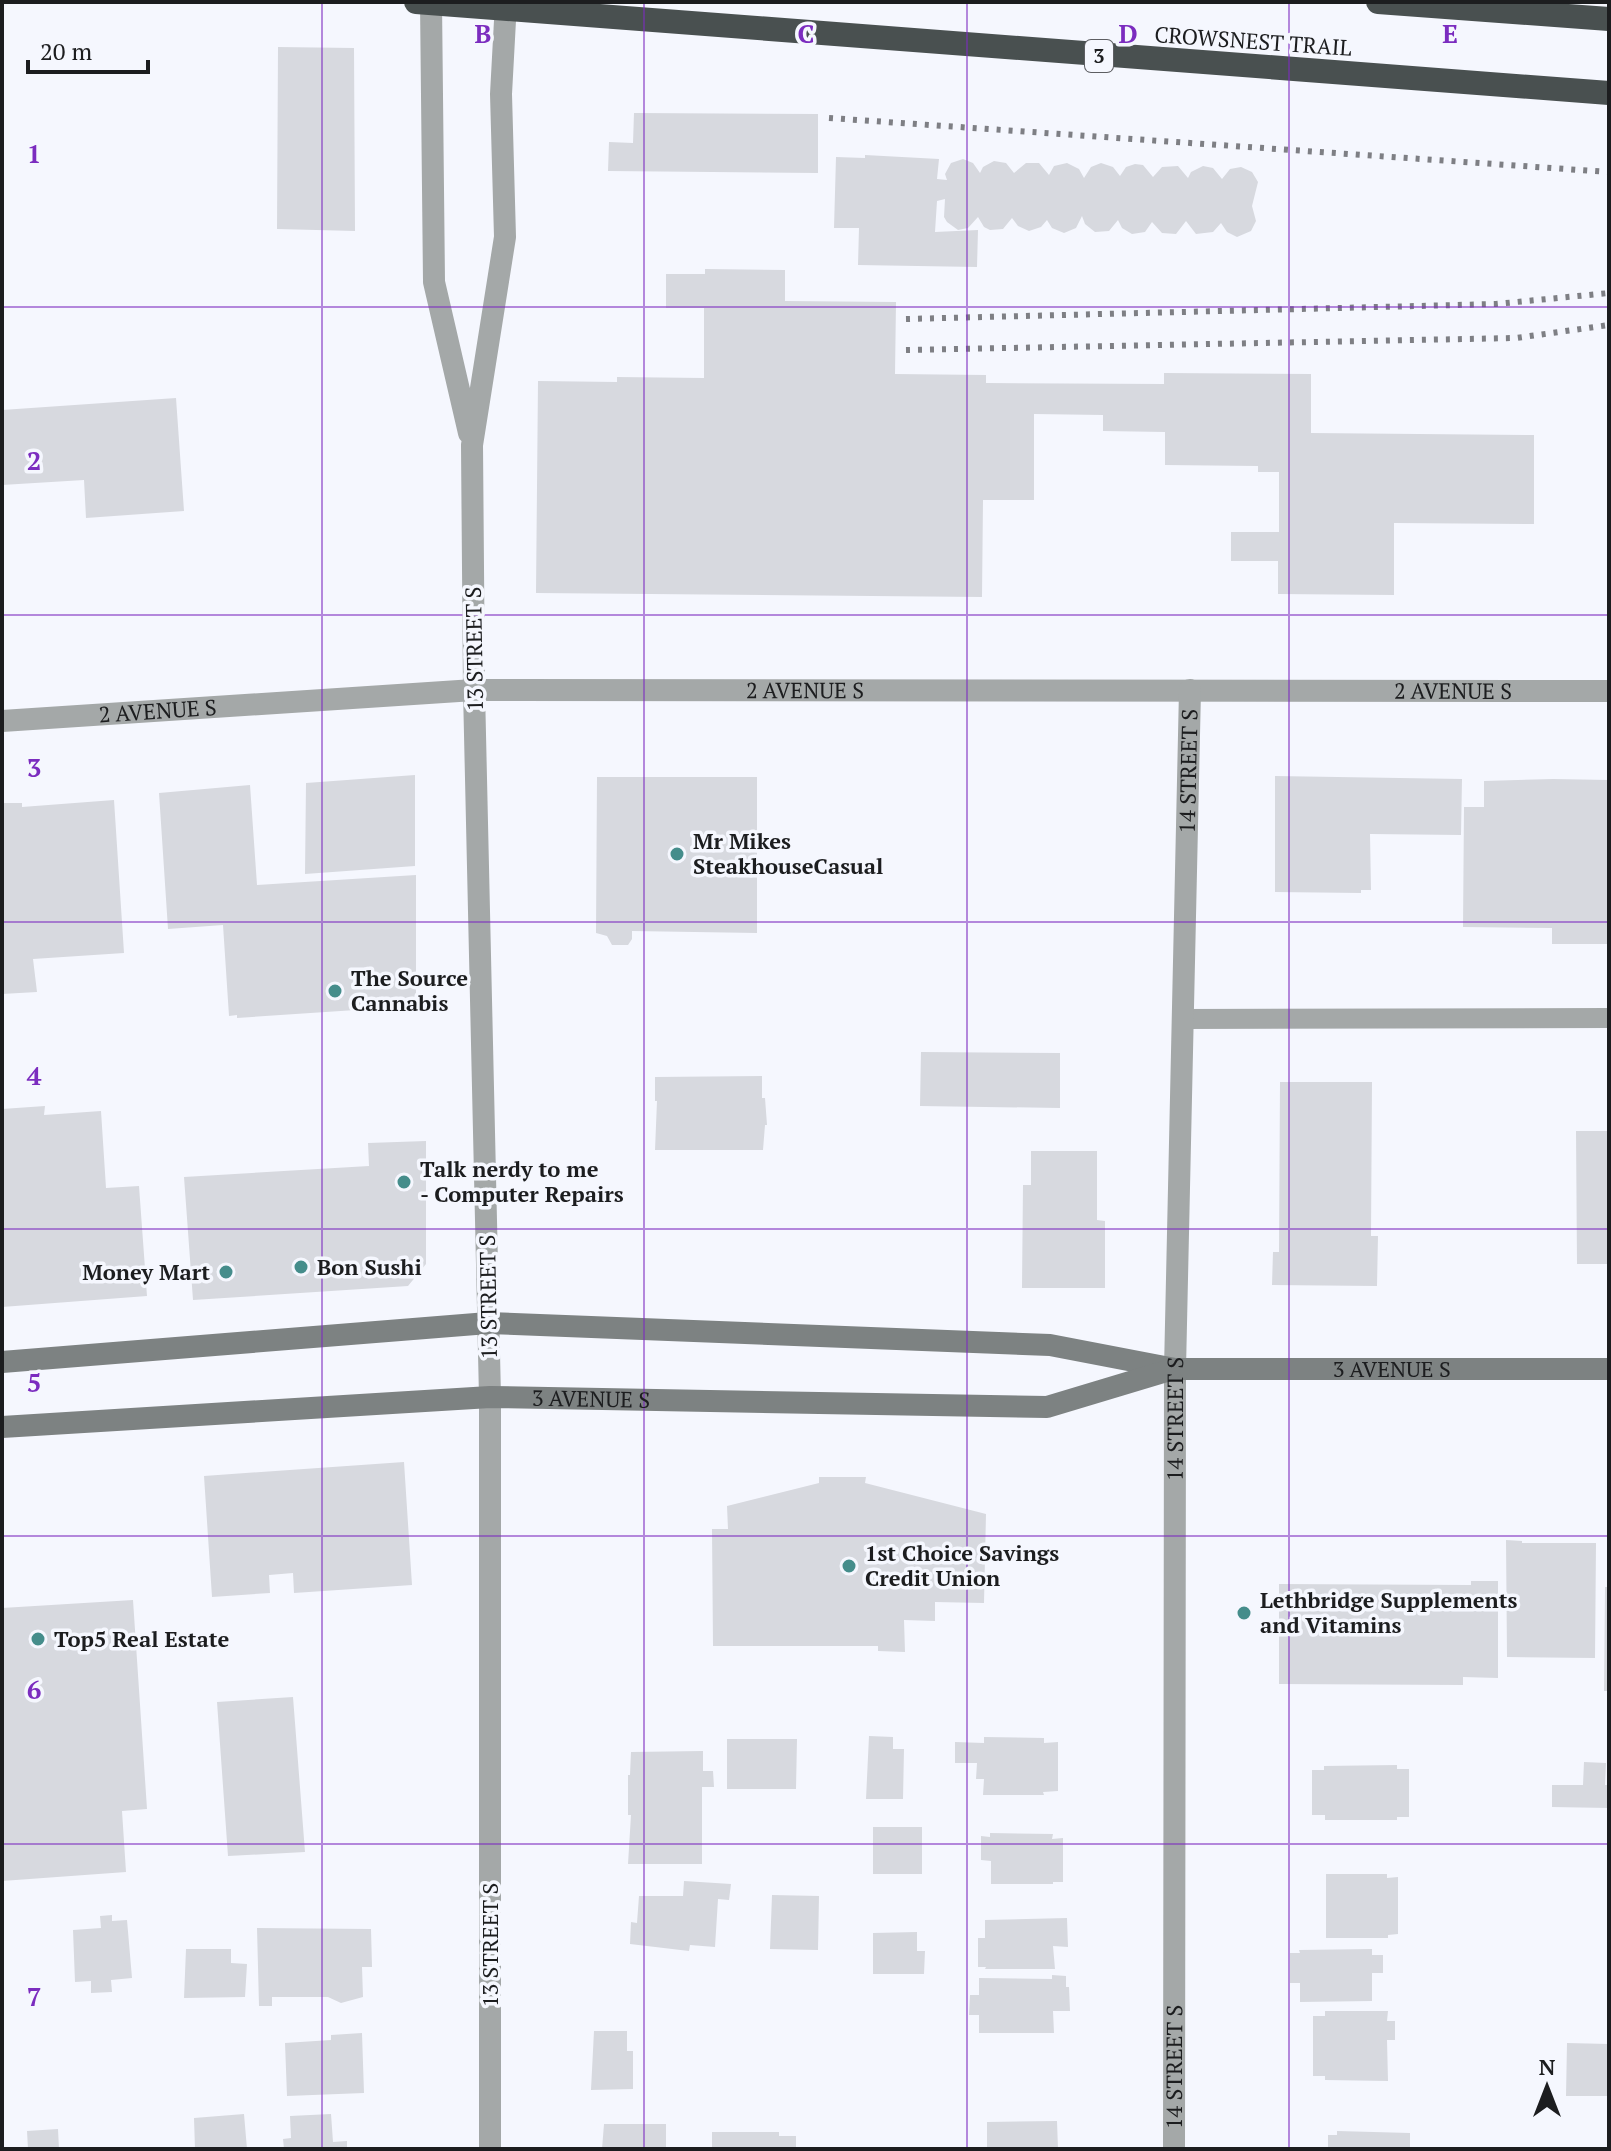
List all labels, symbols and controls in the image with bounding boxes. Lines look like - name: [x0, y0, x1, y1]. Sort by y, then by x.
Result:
- text: B: [475, 16, 491, 50]
- text: C: [798, 16, 814, 50]
- text: D: [1118, 16, 1138, 50]
- text: E: [1442, 16, 1458, 50]
- street label: CROWSNEST TRAIL: [1153, 19, 1353, 62]
- scale bar: [28, 24, 148, 74]
- text: 20 m: [40, 35, 92, 67]
- road number: 3: [1085, 40, 1113, 72]
- text: 1: [27, 136, 41, 170]
- text: 2: [27, 443, 41, 477]
- street label: 13 STREET S: [458, 586, 489, 712]
- street label: 2 AVENUE S: [746, 675, 864, 704]
- street label: 2 AVENUE S: [1394, 676, 1512, 705]
- street label: 2 AVENUE S: [98, 692, 218, 729]
- street label: 14 STREET S: [1172, 708, 1204, 834]
- text: 3: [27, 750, 41, 784]
- place label: Mr Mikes SteakhouseCasual: [693, 826, 883, 880]
- marker: Mr Mikes SteakhouseCasual: [668, 845, 686, 863]
- place label: The Source Cannabis: [351, 963, 468, 1017]
- marker: The Source Cannabis: [326, 982, 344, 1000]
- text: 4: [27, 1058, 42, 1092]
- place label: Talk nerdy to me - Computer Repairs: [420, 1154, 624, 1208]
- marker: Talk nerdy to me - Computer Repairs: [395, 1173, 413, 1191]
- street label: 13 STREET S: [472, 1234, 503, 1360]
- place label: Bon Sushi: [317, 1252, 422, 1281]
- place label: Money Mart: [82, 1257, 210, 1286]
- marker: Bon Sushi: [292, 1258, 310, 1276]
- marker: Money Mart: [217, 1263, 235, 1281]
- street label: 3 AVENUE S: [1333, 1354, 1451, 1383]
- street label: 14 STREET S: [1160, 1356, 1189, 1481]
- text: 5: [27, 1365, 41, 1399]
- street label: 3 AVENUE S: [532, 1383, 650, 1414]
- place label: 1st Choice Savings Credit Union: [865, 1538, 1059, 1592]
- marker: 1st Choice Savings Credit Union: [840, 1557, 858, 1575]
- place label: Lethbridge Supplements and Vitamins: [1260, 1585, 1518, 1639]
- marker: Lethbridge Supplements and Vitamins: [1235, 1604, 1253, 1622]
- place label: Top5 Real Estate: [54, 1624, 229, 1653]
- marker: Top5 Real Estate: [29, 1630, 47, 1648]
- text: 6: [27, 1672, 41, 1706]
- street label: 13 STREET S: [475, 1883, 504, 2007]
- text: 7: [27, 1979, 41, 2013]
- street label: 14 STREET S: [1159, 2005, 1188, 2129]
- north arrow: [1507, 2047, 1587, 2127]
- text: N: [1539, 2052, 1556, 2081]

